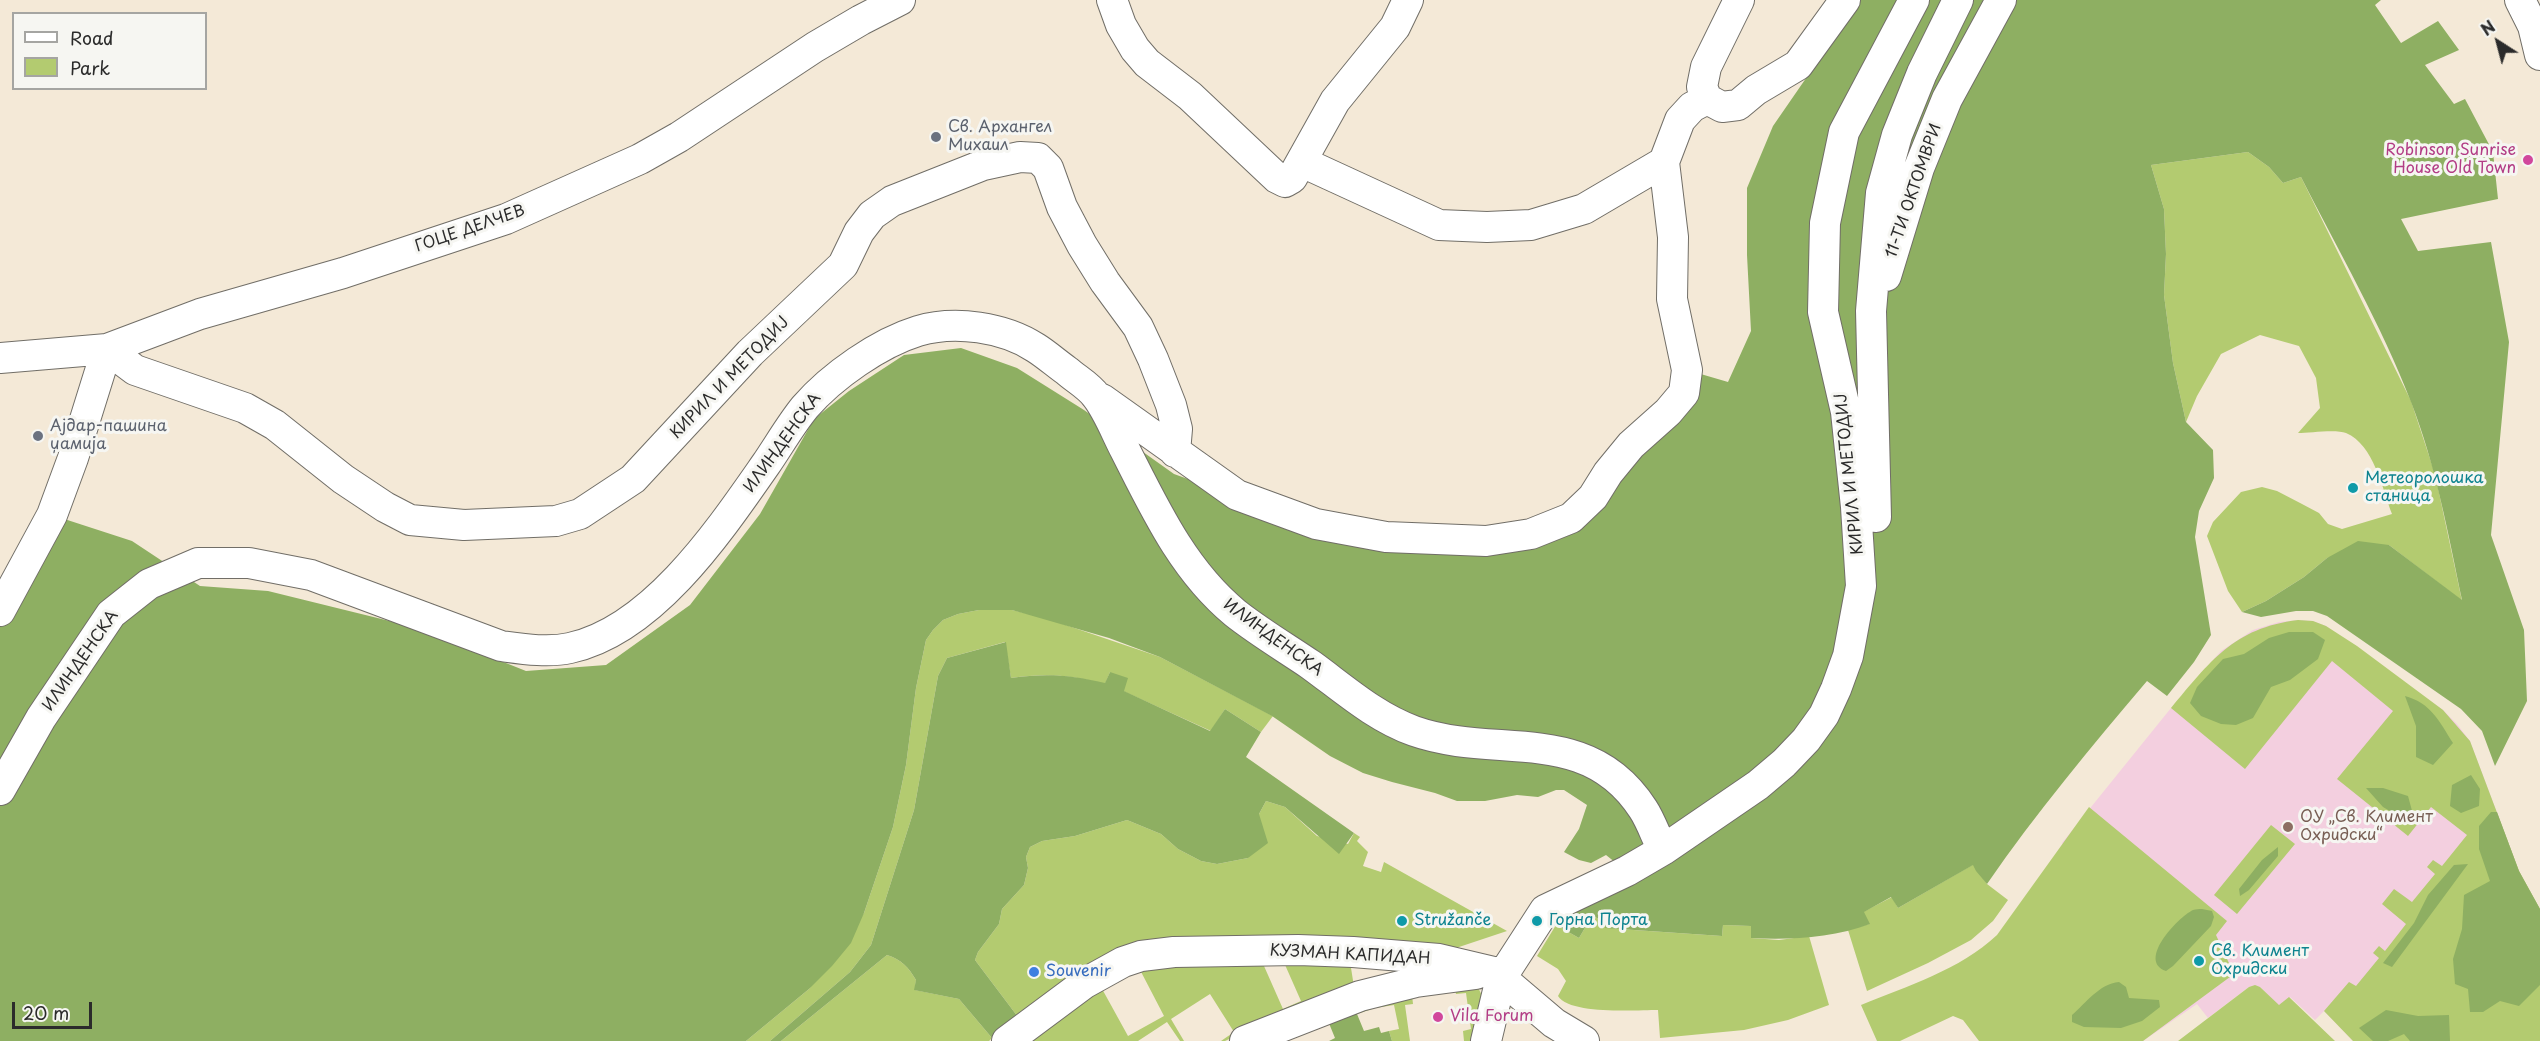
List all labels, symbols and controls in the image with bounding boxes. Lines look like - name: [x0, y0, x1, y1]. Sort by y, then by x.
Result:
- legend: [12, 12, 207, 90]
- north arrow: [2468, 12, 2528, 72]
- text: N: [2475, 14, 2500, 41]
- text: Road: [70, 24, 114, 51]
- text: Park: [70, 54, 110, 81]
- place label: Св. Архангел Михаил: [948, 118, 1052, 156]
- street label: 11-ТИ ОКТОМВРИ: [1882, 121, 1946, 261]
- marker: Св. Архангел Михаил: [929, 130, 943, 144]
- place label: Robinson Sunrise House Old Town: [2385, 141, 2516, 179]
- marker: Robinson Sunrise House Old Town: [2521, 153, 2535, 167]
- street label: ГОЦЕ ДЕЛЧЕВ: [413, 201, 527, 257]
- street label: КИРИЛ И МЕТОДИЈ: [667, 313, 793, 443]
- street label: ИЛИНДЕНСКА: [740, 390, 826, 496]
- street label: КИРИЛ И МЕТОДИЈ: [1832, 392, 1868, 556]
- place label: Ајдар-пашина џамија: [50, 417, 167, 455]
- marker: Ајдар-пашина џамија: [31, 429, 45, 443]
- place label: Метеоролошка станица: [2365, 469, 2484, 507]
- marker: Метеоролошка станица: [2346, 481, 2360, 495]
- street label: ИЛИНДЕНСКА: [1220, 595, 1326, 681]
- street label: ИЛИНДЕНСКА: [39, 607, 123, 715]
- place label: ОУ „Св. Климент Охридски“: [2300, 808, 2433, 846]
- marker: ОУ „Св. Климент Охридски“: [2281, 820, 2295, 834]
- place label: Stružanče: [1414, 911, 1491, 931]
- place label: Горна Порта: [1549, 911, 1648, 931]
- marker: Stružanče: [1395, 914, 1409, 928]
- marker: Горна Порта: [1530, 914, 1544, 928]
- street label: КУЗМАН КАПИДАН: [1269, 941, 1431, 969]
- place label: Св. Климент Охридски: [2211, 942, 2309, 980]
- marker: Св. Климент Охридски: [2192, 954, 2206, 968]
- place label: Souvenir: [1046, 962, 1111, 982]
- marker: Souvenir: [1027, 965, 1041, 979]
- scale bar: [15, 990, 94, 1028]
- text: 20 m: [23, 999, 69, 1026]
- place label: Vila Forum: [1450, 1007, 1534, 1027]
- marker: Vila Forum: [1431, 1010, 1445, 1024]

